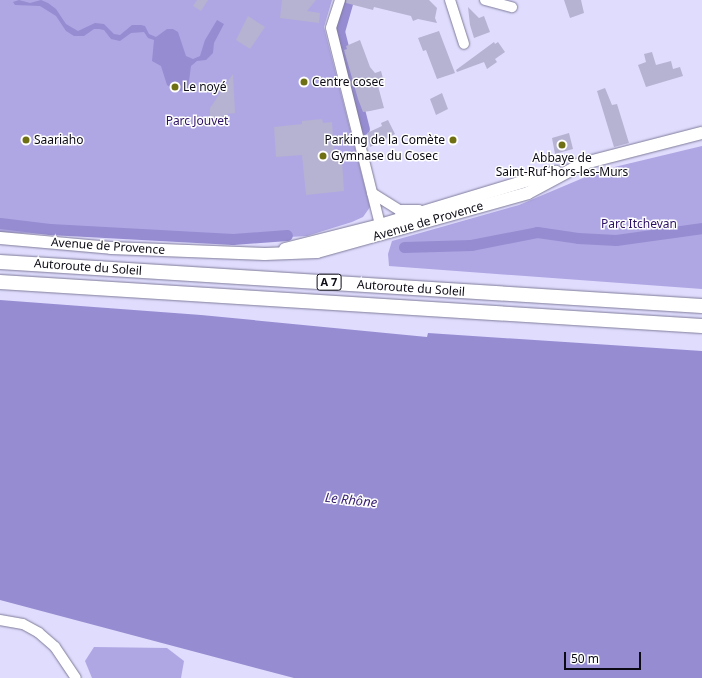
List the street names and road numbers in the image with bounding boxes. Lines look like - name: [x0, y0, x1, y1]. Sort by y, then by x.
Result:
- street label: Avenue de Provence: [371, 198, 485, 244]
- street label: Avenue de Provence: [50, 235, 166, 257]
- street label: Autoroute du Soleil: [34, 256, 142, 278]
- road number: A 7: [316, 273, 342, 291]
- street label: Autoroute du Soleil: [357, 277, 465, 299]

